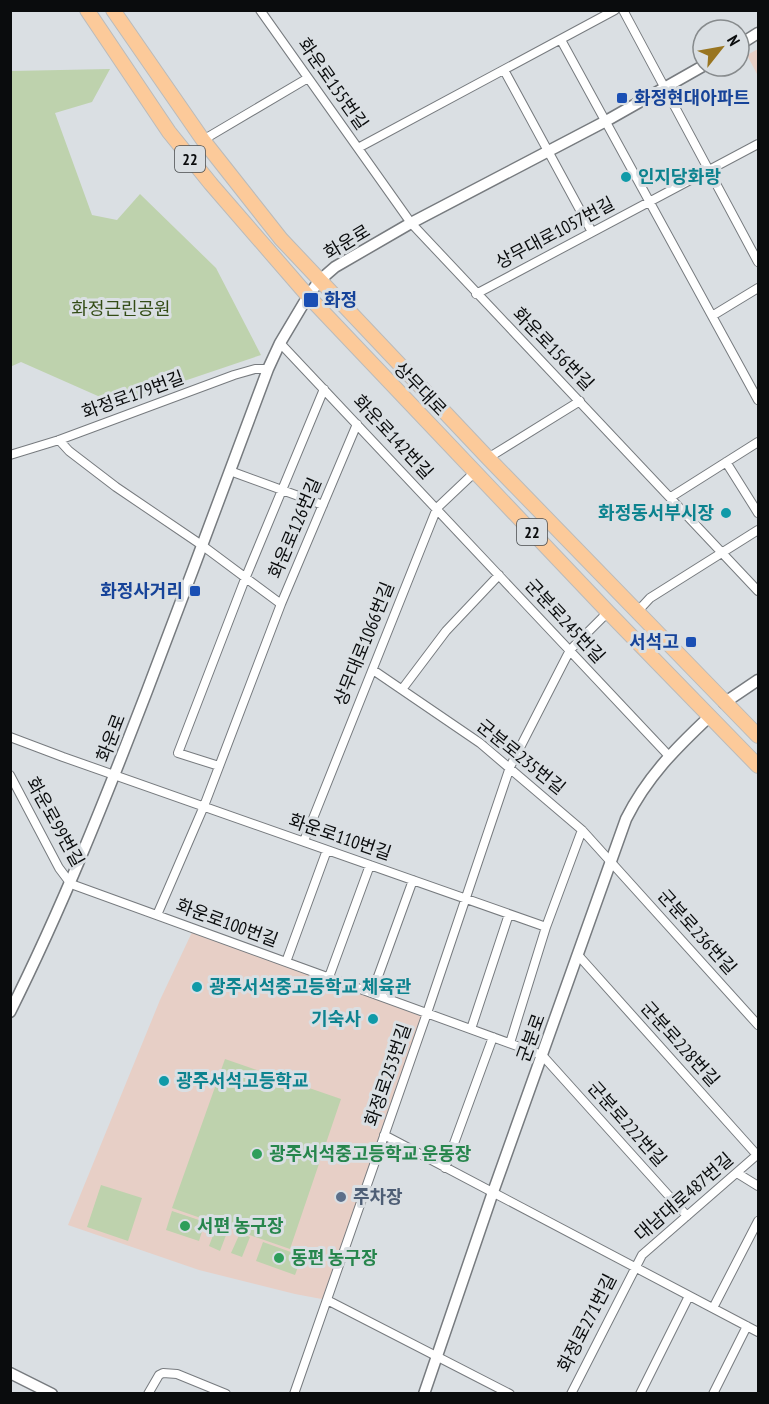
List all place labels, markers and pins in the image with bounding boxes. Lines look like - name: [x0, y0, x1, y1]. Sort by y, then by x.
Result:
- place label: 화정현대아파트: [634, 86, 750, 109]
- marker: 화정현대아파트: [615, 91, 629, 105]
- place label: 인지당화랑: [638, 165, 721, 188]
- marker: 인지당화랑: [619, 170, 633, 184]
- place label: 화정: [324, 288, 357, 311]
- marker: 화정: [302, 291, 320, 309]
- place label: 화정동서부시장: [598, 501, 714, 524]
- marker: 화정동서부시장: [719, 506, 733, 520]
- place label: 화정사거리: [100, 579, 183, 602]
- marker: 화정사거리: [188, 584, 202, 598]
- place label: 서석고: [629, 630, 679, 653]
- marker: 서석고: [684, 635, 698, 649]
- place label: 광주서석중고등학교 체육관: [209, 975, 412, 998]
- marker: 광주서석중고등학교 체육관: [190, 980, 204, 994]
- place label: 기숙사: [311, 1007, 361, 1030]
- marker: 기숙사: [366, 1012, 380, 1026]
- place label: 광주서석고등학교: [176, 1069, 308, 1092]
- marker: 광주서석고등학교: [157, 1074, 171, 1088]
- place label: 광주서석중고등학교 운동장: [269, 1142, 472, 1165]
- marker: 광주서석중고등학교 운동장: [250, 1147, 264, 1161]
- place label: 주차장: [353, 1185, 403, 1208]
- marker: 주차장: [334, 1190, 348, 1204]
- place label: 서편 농구장: [197, 1214, 284, 1237]
- marker: 서편 농구장: [178, 1219, 192, 1233]
- place label: 동편 농구장: [291, 1246, 378, 1269]
- marker: 동편 농구장: [272, 1251, 286, 1265]

